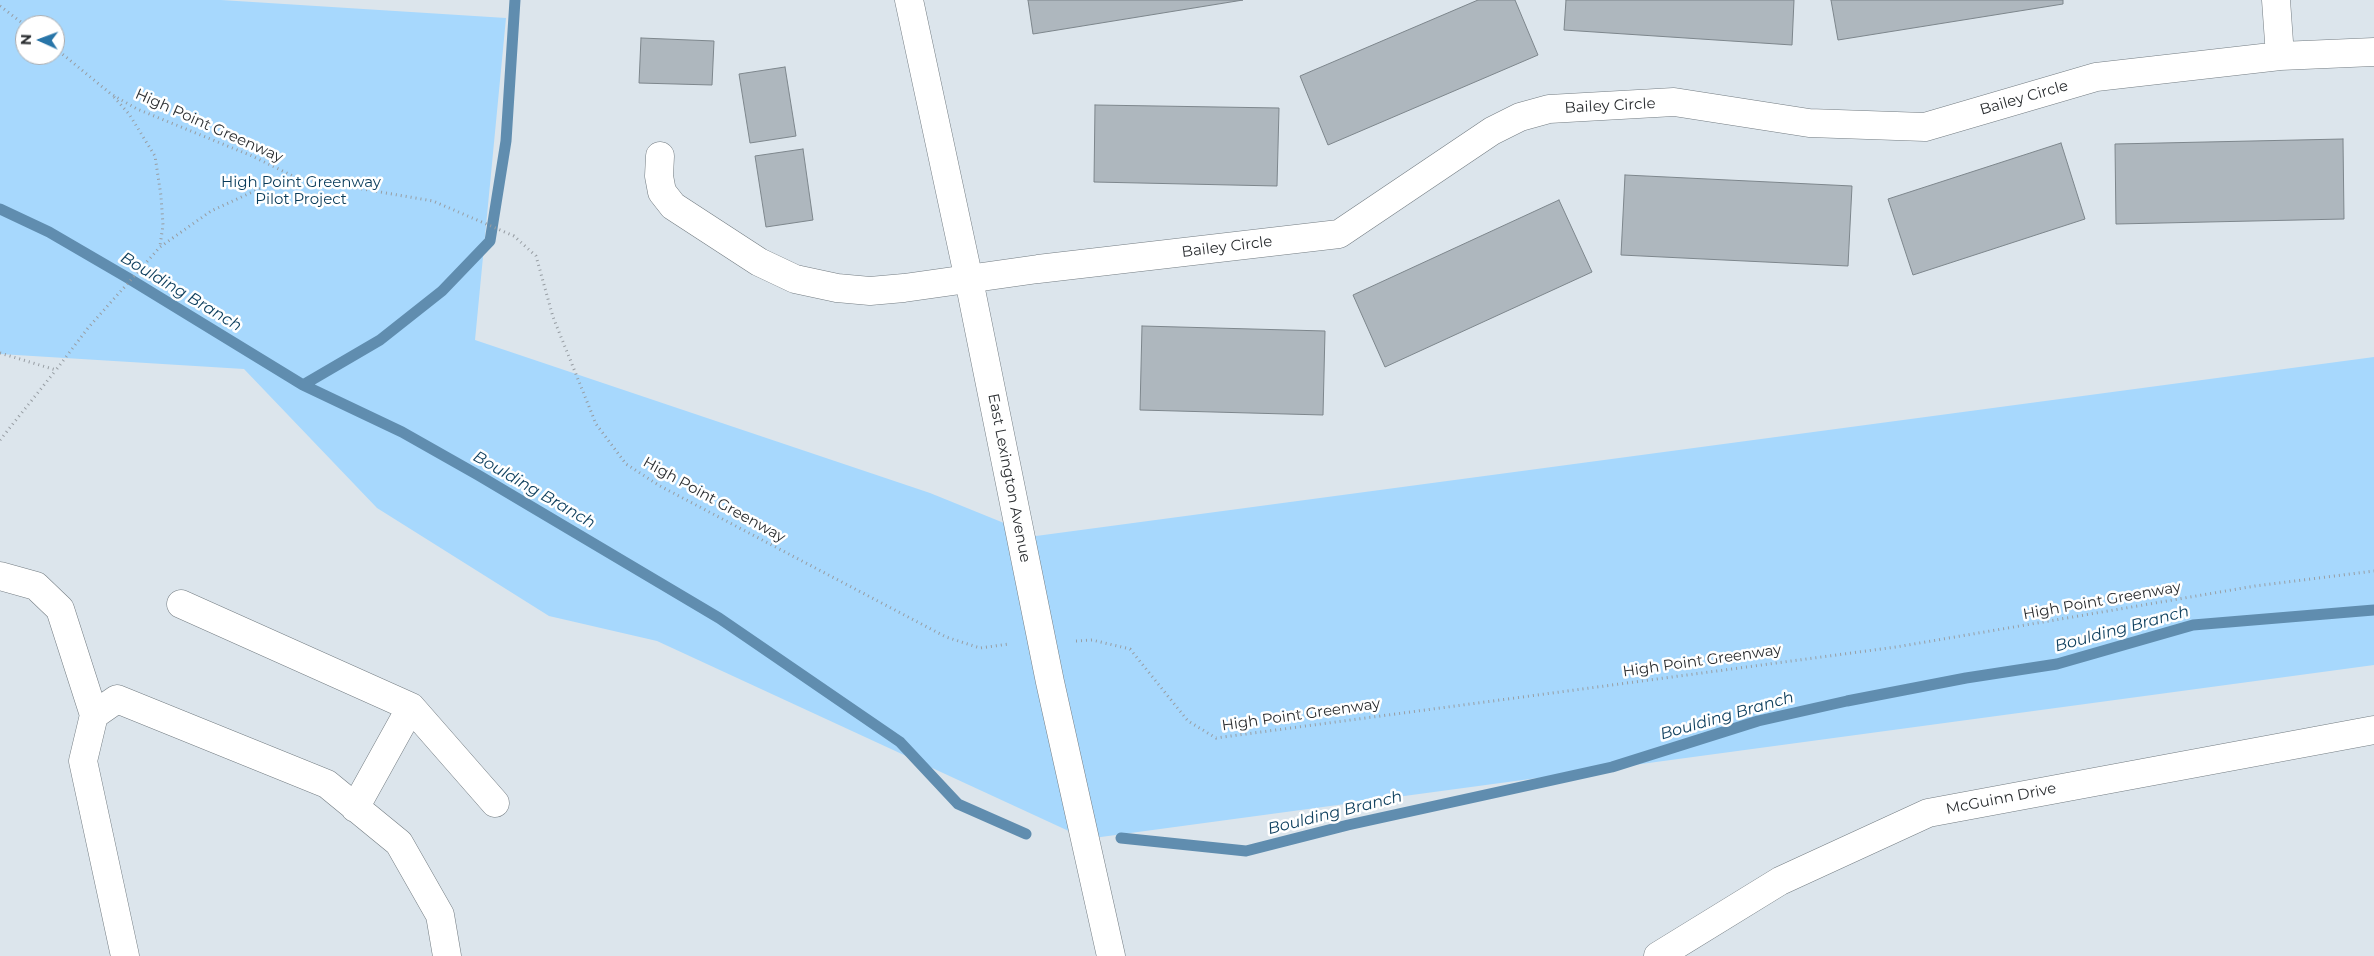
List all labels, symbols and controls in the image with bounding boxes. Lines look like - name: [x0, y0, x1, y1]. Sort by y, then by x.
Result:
- north arrow: [15, 15, 65, 65]
- text: N: [17, 34, 35, 45]
- street label: Bailey Circle: [1978, 77, 2070, 119]
- street label: High Point Greenway: [132, 85, 286, 167]
- street label: Bailey Circle: [1564, 95, 1656, 117]
- park label: High Point Greenway Pilot Project: [221, 174, 381, 209]
- street label: Bailey Circle: [1181, 233, 1273, 261]
- water label: Boulding Branch: [117, 248, 245, 336]
- street label: East Lexington Avenue: [984, 392, 1034, 564]
- water label: Boulding Branch: [469, 447, 599, 533]
- street label: High Point Greenway: [640, 453, 788, 547]
- street label: High Point Greenway: [2022, 578, 2182, 624]
- water label: Boulding Branch: [2053, 602, 2191, 656]
- street label: High Point Greenway: [1622, 641, 1782, 681]
- water label: Boulding Branch: [1658, 688, 1796, 744]
- street label: High Point Greenway: [1221, 695, 1381, 735]
- street label: McGuinn Drive: [1944, 779, 2058, 819]
- water label: Boulding Branch: [1266, 787, 1404, 839]

